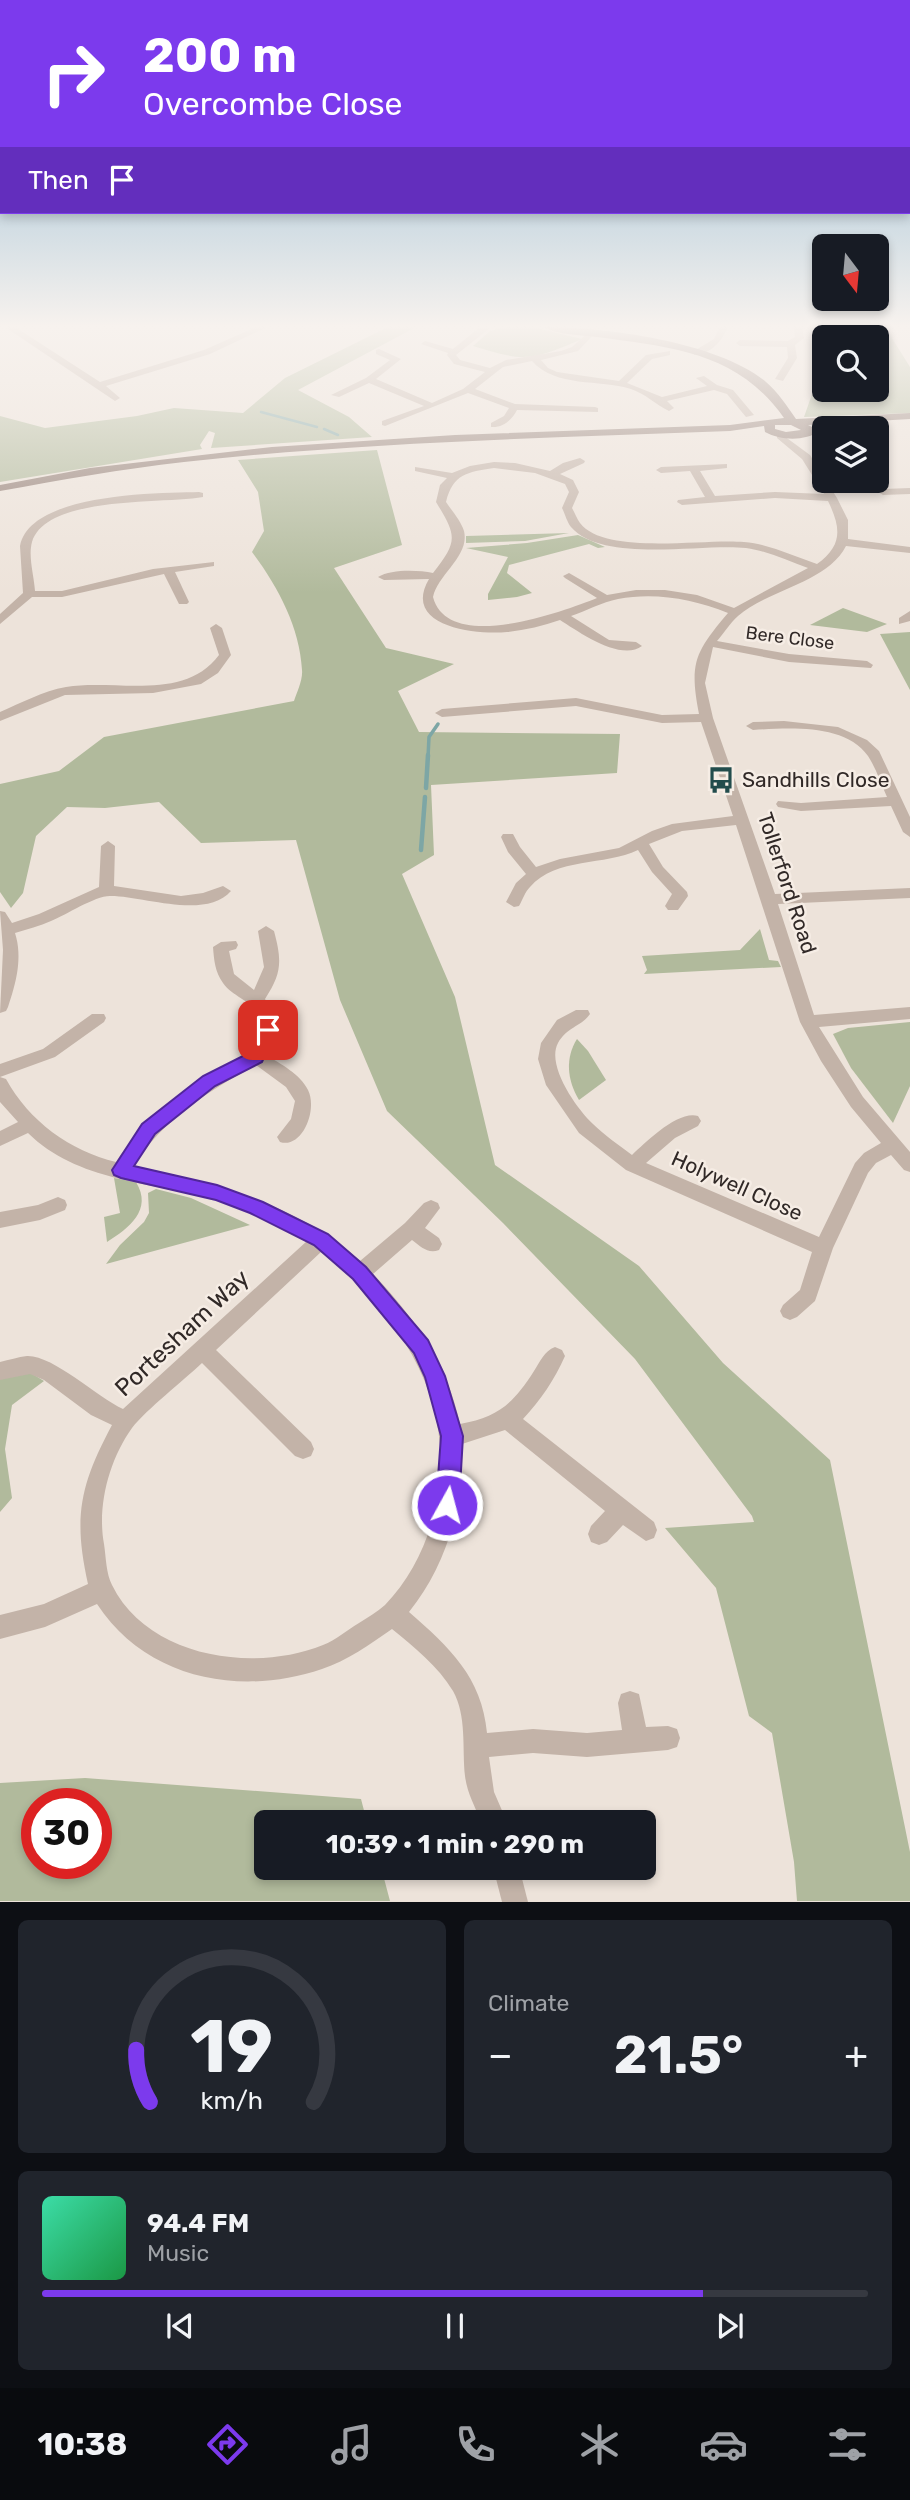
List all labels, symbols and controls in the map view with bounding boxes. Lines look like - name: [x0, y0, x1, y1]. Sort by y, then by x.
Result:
- text: 200 m: [143, 26, 297, 84]
- icon: right: [28, 28, 119, 119]
- text: Overcombe Close: [143, 85, 403, 123]
- icon: arrive: [103, 161, 141, 199]
- text: Then: [28, 165, 89, 196]
- north arrow: [812, 234, 889, 312]
- map controls: [812, 234, 889, 493]
- button: search: [812, 325, 889, 402]
- button: layers: [812, 416, 889, 493]
- street label: Bere Close: [744, 622, 836, 654]
- bus stop icon: Sandhills Close: [706, 765, 736, 795]
- place label: Sandhills Close: [742, 767, 889, 792]
- street label: Tollerford Road: [753, 809, 822, 957]
- pin: [238, 1000, 298, 1060]
- icon: arrive: [249, 1011, 287, 1049]
- street label: Holywell Close: [668, 1145, 807, 1226]
- street label: Portesham Way: [109, 1264, 255, 1402]
- position arrow: [410, 1468, 484, 1542]
- speed limit sign: 30: [21, 1788, 112, 1879]
- text: 10:39 · 1 min · 290 m: [326, 1829, 584, 1860]
- text: Climate: [488, 1989, 569, 2017]
- text: 19: [191, 2005, 273, 2091]
- text: 21.5°: [614, 2024, 743, 2086]
- text: −: [488, 2032, 513, 2078]
- text: +: [844, 2032, 868, 2078]
- text: km/h: [201, 2086, 263, 2115]
- text: 94.4 FM: [147, 2208, 249, 2239]
- text: Music: [147, 2239, 209, 2267]
- icon: previous: [161, 2307, 199, 2345]
- icon: pause: [436, 2307, 474, 2345]
- icon: next: [711, 2307, 749, 2345]
- icon: directions: [203, 2420, 252, 2469]
- icon: music: [327, 2420, 376, 2469]
- icon: phone: [451, 2420, 500, 2469]
- icon: climate: [575, 2420, 624, 2469]
- icon: car: [699, 2420, 748, 2469]
- icon: filters: [823, 2420, 872, 2469]
- text: 10:38: [38, 2425, 127, 2463]

